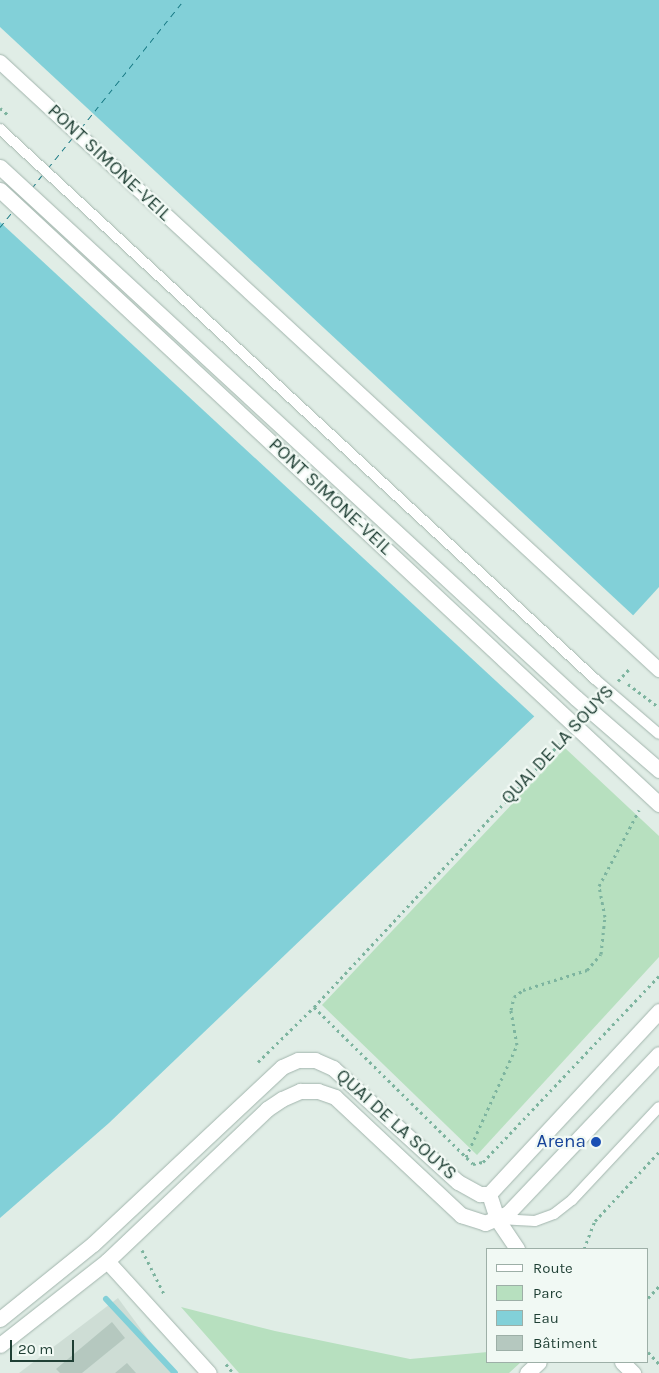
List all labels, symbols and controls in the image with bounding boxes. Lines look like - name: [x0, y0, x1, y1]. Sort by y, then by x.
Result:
- street label: PONT SIMONE-VEIL: [42, 100, 176, 226]
- street label: PONT SIMONE-VEIL: [263, 434, 397, 560]
- street label: QUAI DE LA SOUYS: [497, 681, 619, 809]
- street label: QUAI DE LA SOUYS: [331, 1065, 461, 1185]
- place label: Arena: [537, 1131, 586, 1153]
- marker: Arena: [590, 1136, 602, 1148]
- legend: [487, 1248, 649, 1363]
- text: Route: [533, 1259, 573, 1277]
- text: Parc: [533, 1284, 563, 1302]
- text: Eau: [533, 1309, 559, 1327]
- scale bar: [12, 1330, 76, 1362]
- text: Bâtiment: [533, 1334, 597, 1352]
- text: 20 m: [18, 1340, 53, 1358]

